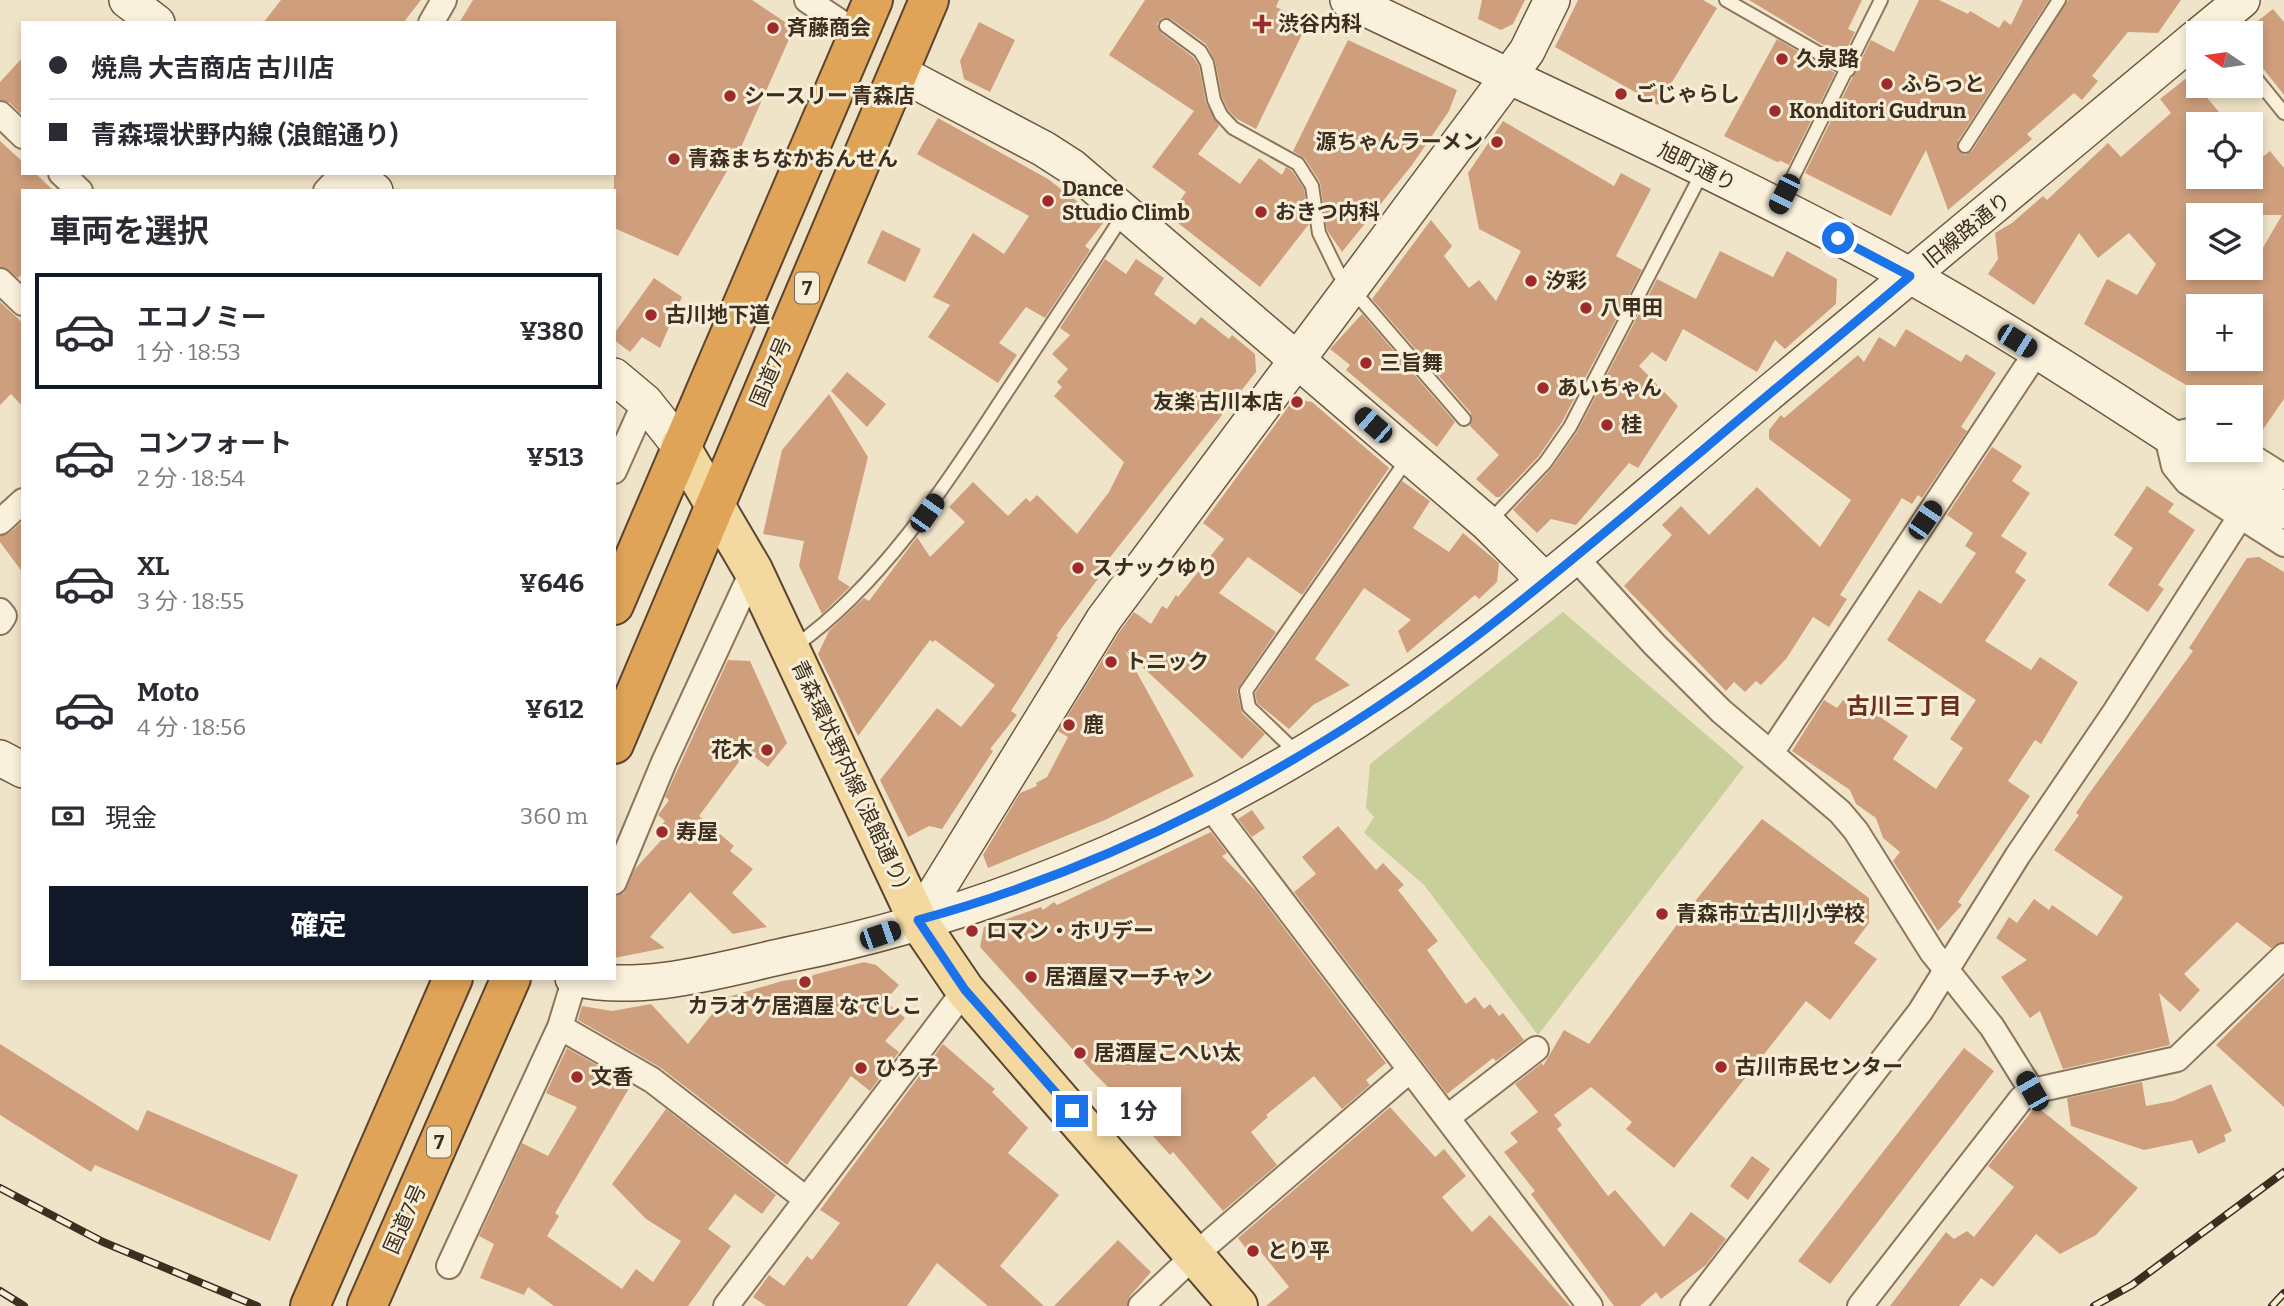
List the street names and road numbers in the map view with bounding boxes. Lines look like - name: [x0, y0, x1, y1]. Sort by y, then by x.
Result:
- street label: 旭町通り: [1654, 137, 1740, 197]
- street label: 旧線路通り: [1918, 187, 2016, 273]
- road number: 7: [795, 272, 819, 304]
- street label: 国道7号: [745, 333, 797, 411]
- street label: 青森環状野内線 (浪館通り): [786, 656, 914, 892]
- road number: 7: [427, 1126, 451, 1158]
- street label: 国道7号: [378, 1180, 432, 1258]

